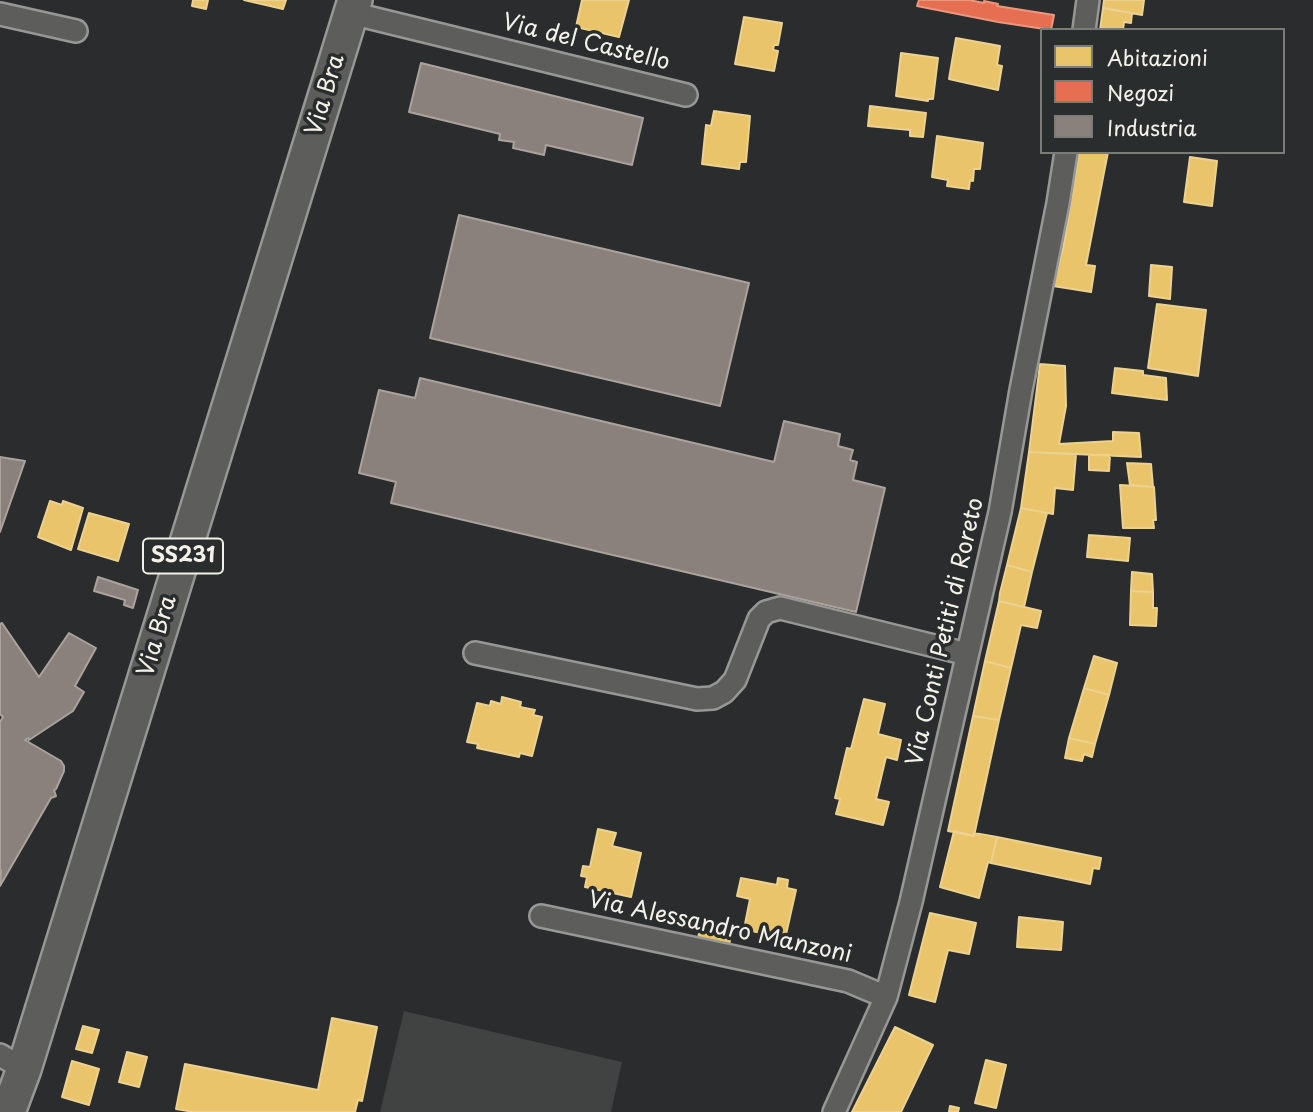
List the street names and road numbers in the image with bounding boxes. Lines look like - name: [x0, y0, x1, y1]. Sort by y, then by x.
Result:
- street label: Via del Castello: [499, 9, 673, 77]
- street label: Via Bra: [301, 51, 351, 139]
- street label: Via Conti Petiti di Roreto: [902, 495, 990, 769]
- road number: SS231: [143, 538, 223, 574]
- street label: Via Bra: [133, 592, 183, 680]
- street label: Via Alessandro Manzoni: [586, 887, 854, 969]

